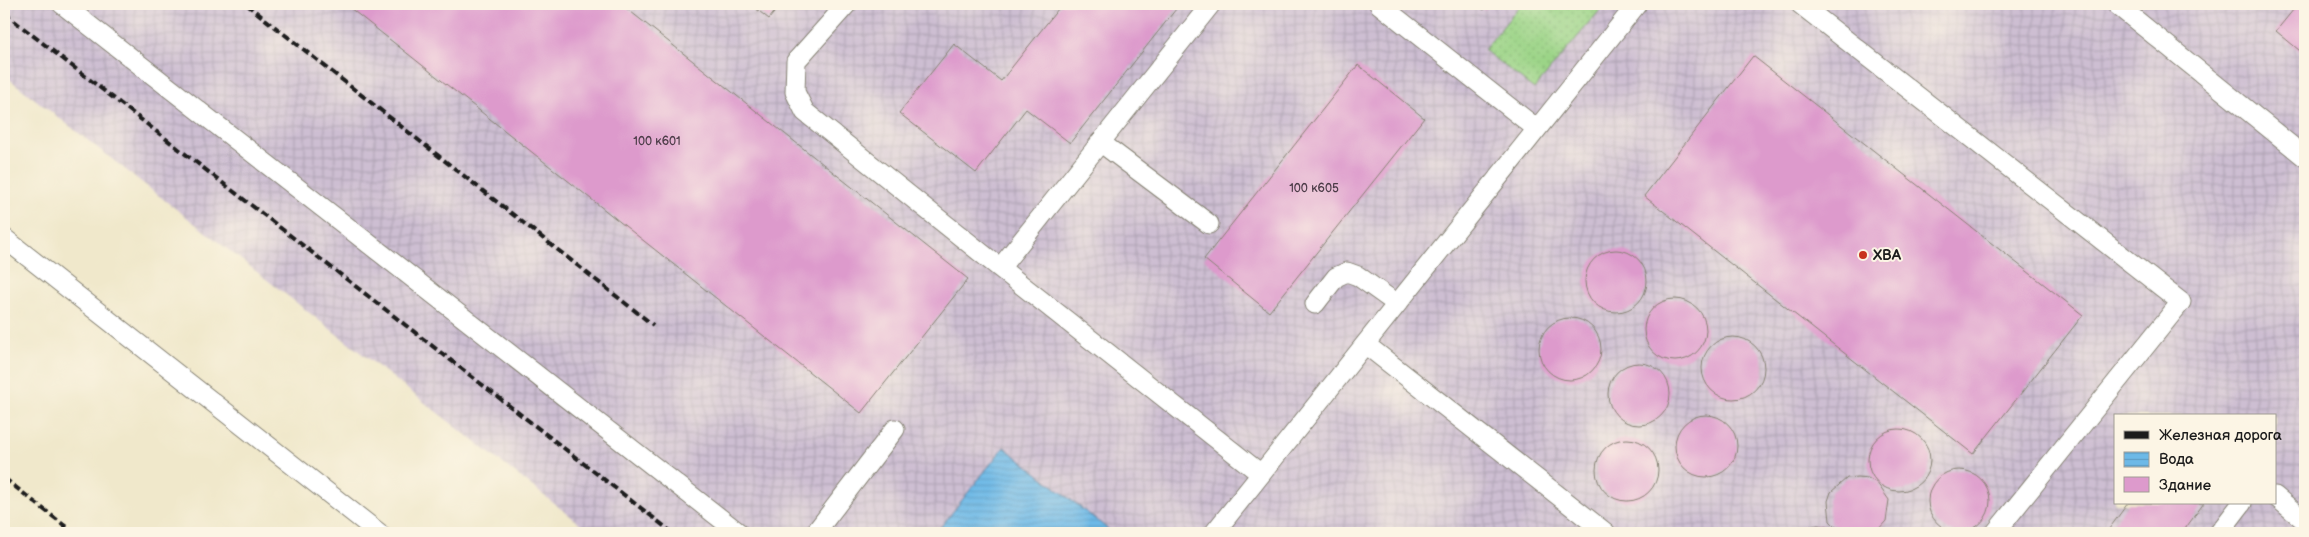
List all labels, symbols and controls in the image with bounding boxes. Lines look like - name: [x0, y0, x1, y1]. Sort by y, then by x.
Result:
- house number: 100 к601: [633, 134, 681, 149]
- house number: 100 к605: [1289, 181, 1339, 196]
- place label: ХВА: [1872, 246, 1902, 265]
- marker: ХВА: [1857, 249, 1869, 261]
- legend: [2114, 414, 2276, 504]
- text: Железная дорога: [2159, 426, 2282, 445]
- text: Вода: [2159, 450, 2194, 469]
- text: Здание: [2159, 476, 2211, 495]

